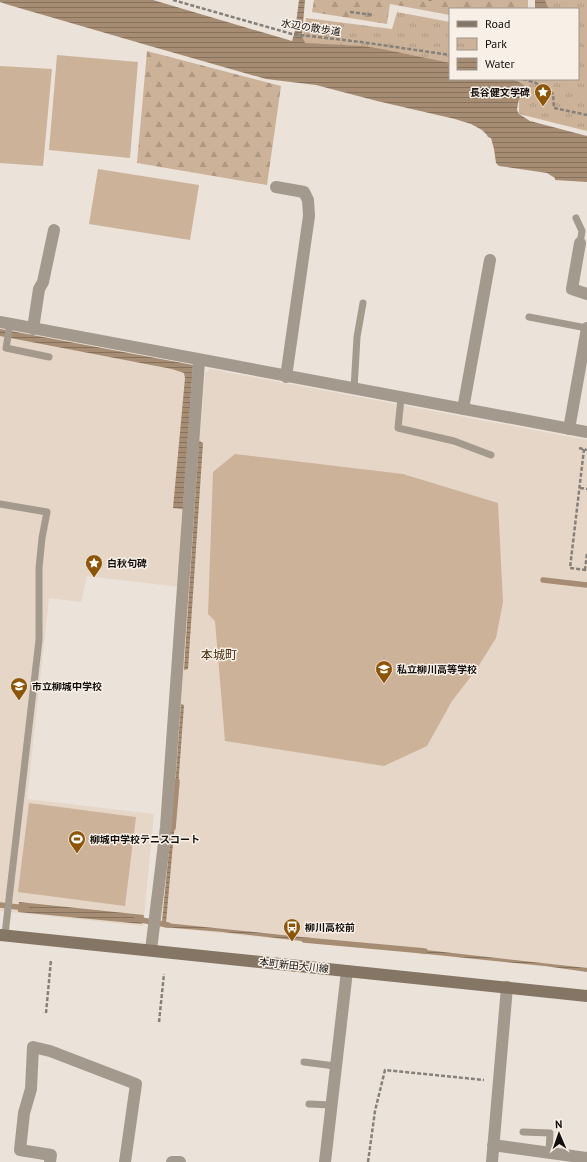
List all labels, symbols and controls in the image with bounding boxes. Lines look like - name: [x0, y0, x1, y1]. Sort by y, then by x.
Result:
- legend: [449, 8, 579, 80]
- street label: 水辺の散歩道: [280, 16, 342, 39]
- text: Road: [485, 16, 510, 31]
- text: Park: [485, 36, 507, 51]
- text: Water: [485, 56, 515, 71]
- place icon: 長谷健文学碑: [533, 82, 553, 107]
- place label: 長谷健文学碑: [470, 86, 530, 99]
- place icon: 白秋句碑: [84, 553, 104, 578]
- place label: 白秋句碑: [107, 557, 147, 570]
- district label: 本城町: [201, 647, 237, 662]
- school or university icon: 私立柳川高等学校: [374, 659, 394, 684]
- place label: 私立柳川高等学校: [397, 663, 477, 676]
- school or university icon: 市立柳城中学校: [9, 676, 29, 701]
- place label: 市立柳城中学校: [32, 680, 102, 693]
- sports icon: 柳城中学校テニスコート: [67, 829, 87, 854]
- place label: 柳城中学校テニスコート: [89, 833, 200, 846]
- bus stop icon: 柳川高校前: [282, 917, 302, 942]
- place label: 柳川高校前: [304, 921, 355, 934]
- street label: 本町新田大川線: [258, 955, 329, 976]
- north arrow: [539, 1114, 579, 1154]
- text: N: [555, 1117, 563, 1131]

